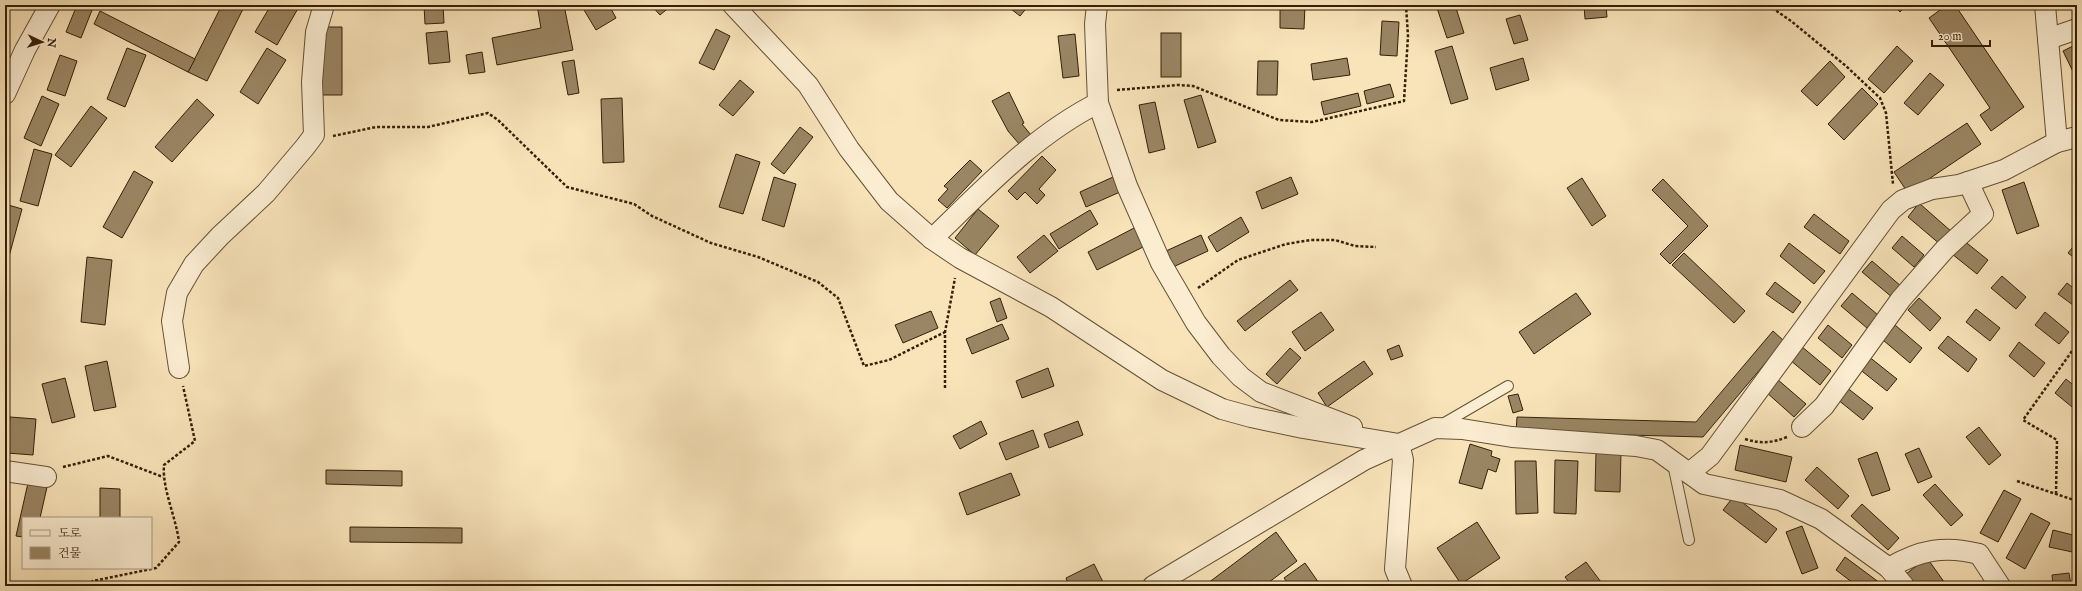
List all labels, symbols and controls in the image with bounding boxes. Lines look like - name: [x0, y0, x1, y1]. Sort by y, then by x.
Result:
- north arrow: [22, 22, 62, 62]
- scale bar: [1932, 22, 1990, 48]
- text: 20 m: [1938, 29, 1961, 44]
- text: N: [44, 36, 58, 48]
- legend: [22, 517, 152, 569]
- text: 도로: [58, 526, 82, 541]
- text: 건물: [58, 546, 82, 561]

